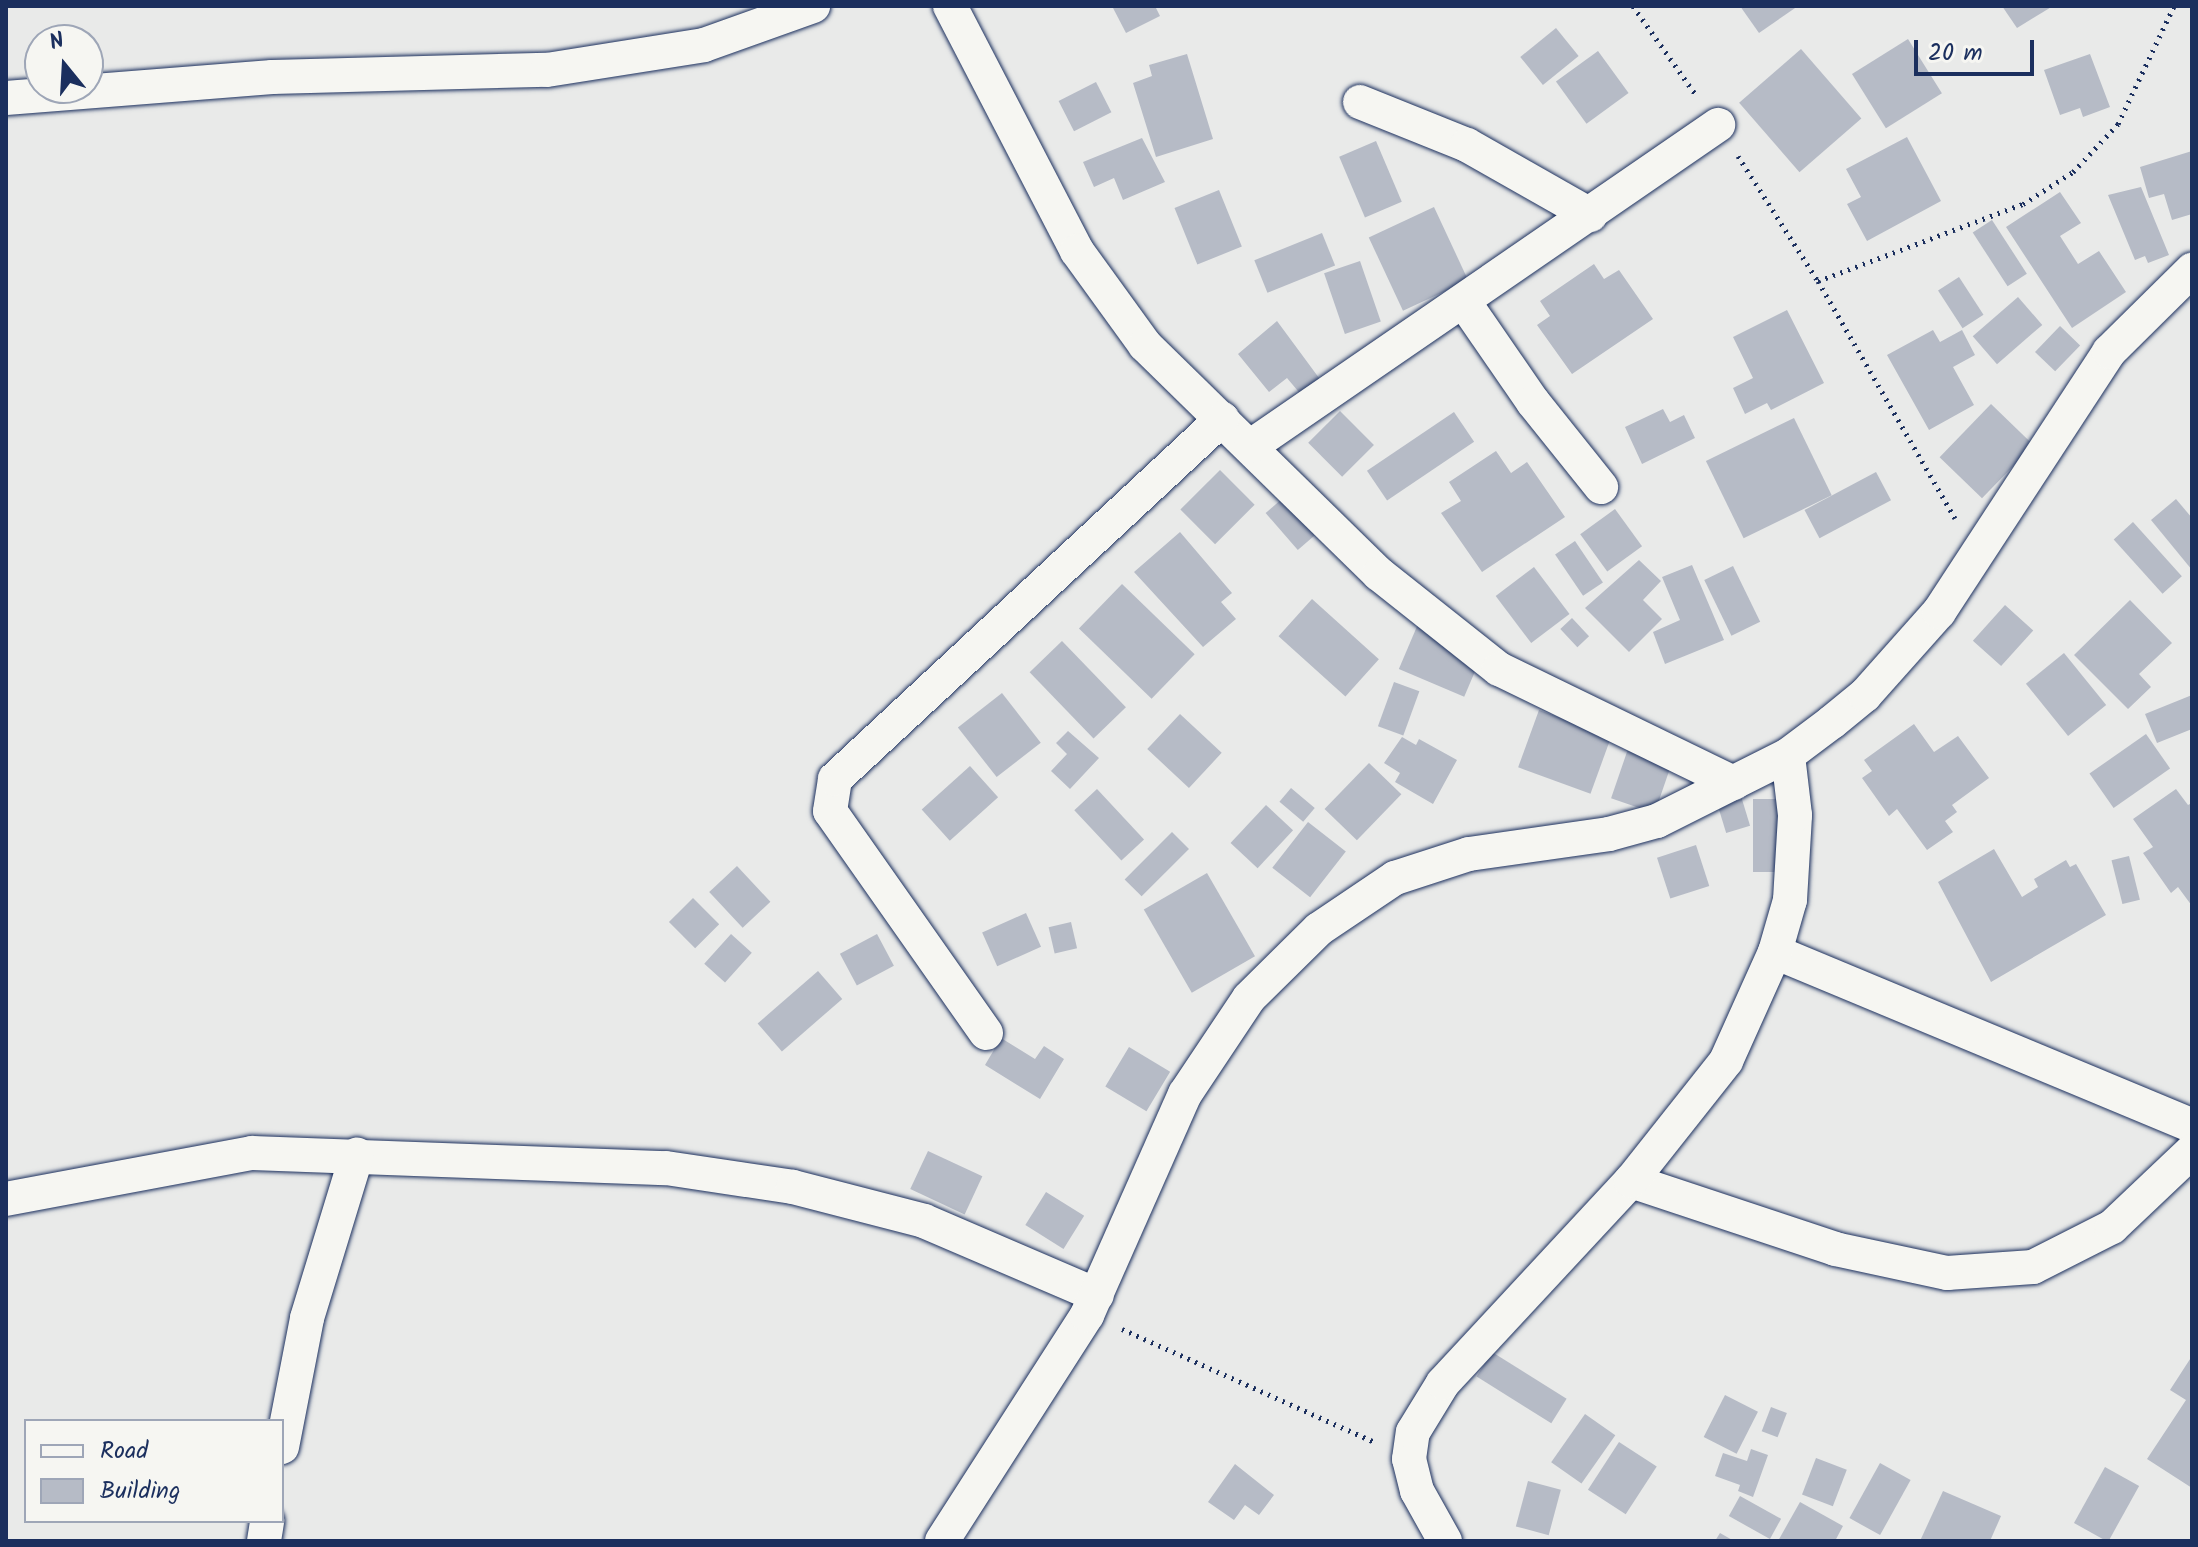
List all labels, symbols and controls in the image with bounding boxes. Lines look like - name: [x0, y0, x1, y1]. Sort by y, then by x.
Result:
- north arrow: [24, 24, 104, 104]
- text: N: [45, 24, 69, 61]
- scale bar: [1918, 24, 2038, 74]
- text: 20 m: [1928, 34, 1983, 73]
- legend: [24, 1419, 284, 1523]
- text: Road: [100, 1432, 148, 1471]
- text: Building: [100, 1472, 180, 1511]

